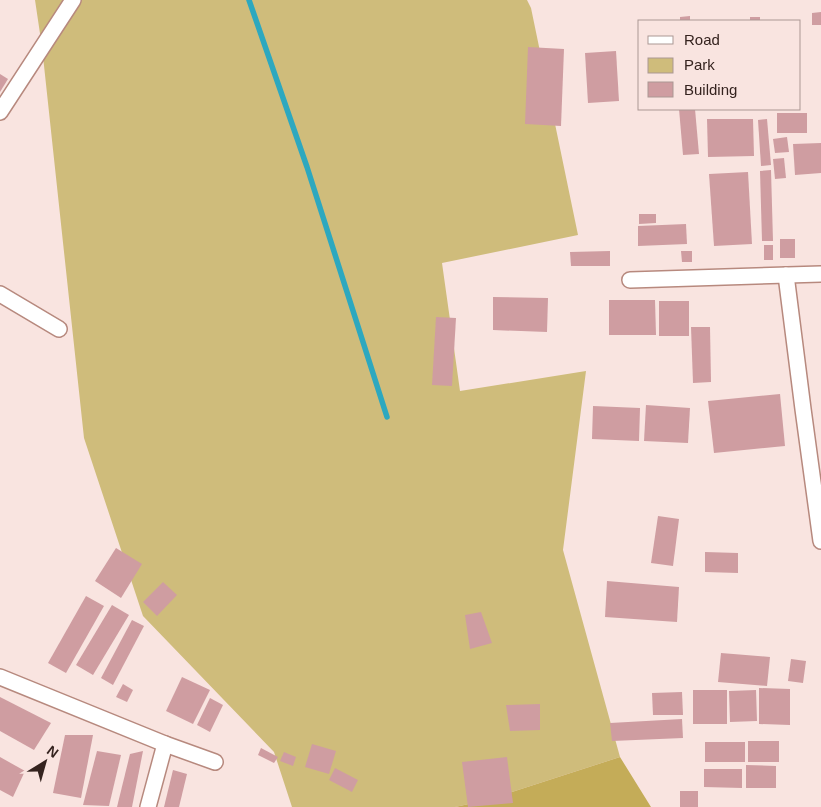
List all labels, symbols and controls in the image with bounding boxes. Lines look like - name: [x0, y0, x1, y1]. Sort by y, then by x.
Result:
- legend: [638, 20, 801, 110]
- text: Road: [684, 31, 720, 48]
- text: Park: [684, 56, 715, 73]
- text: Building: [684, 81, 737, 98]
- north arrow: [20, 737, 70, 787]
- text: N: [44, 742, 62, 761]

